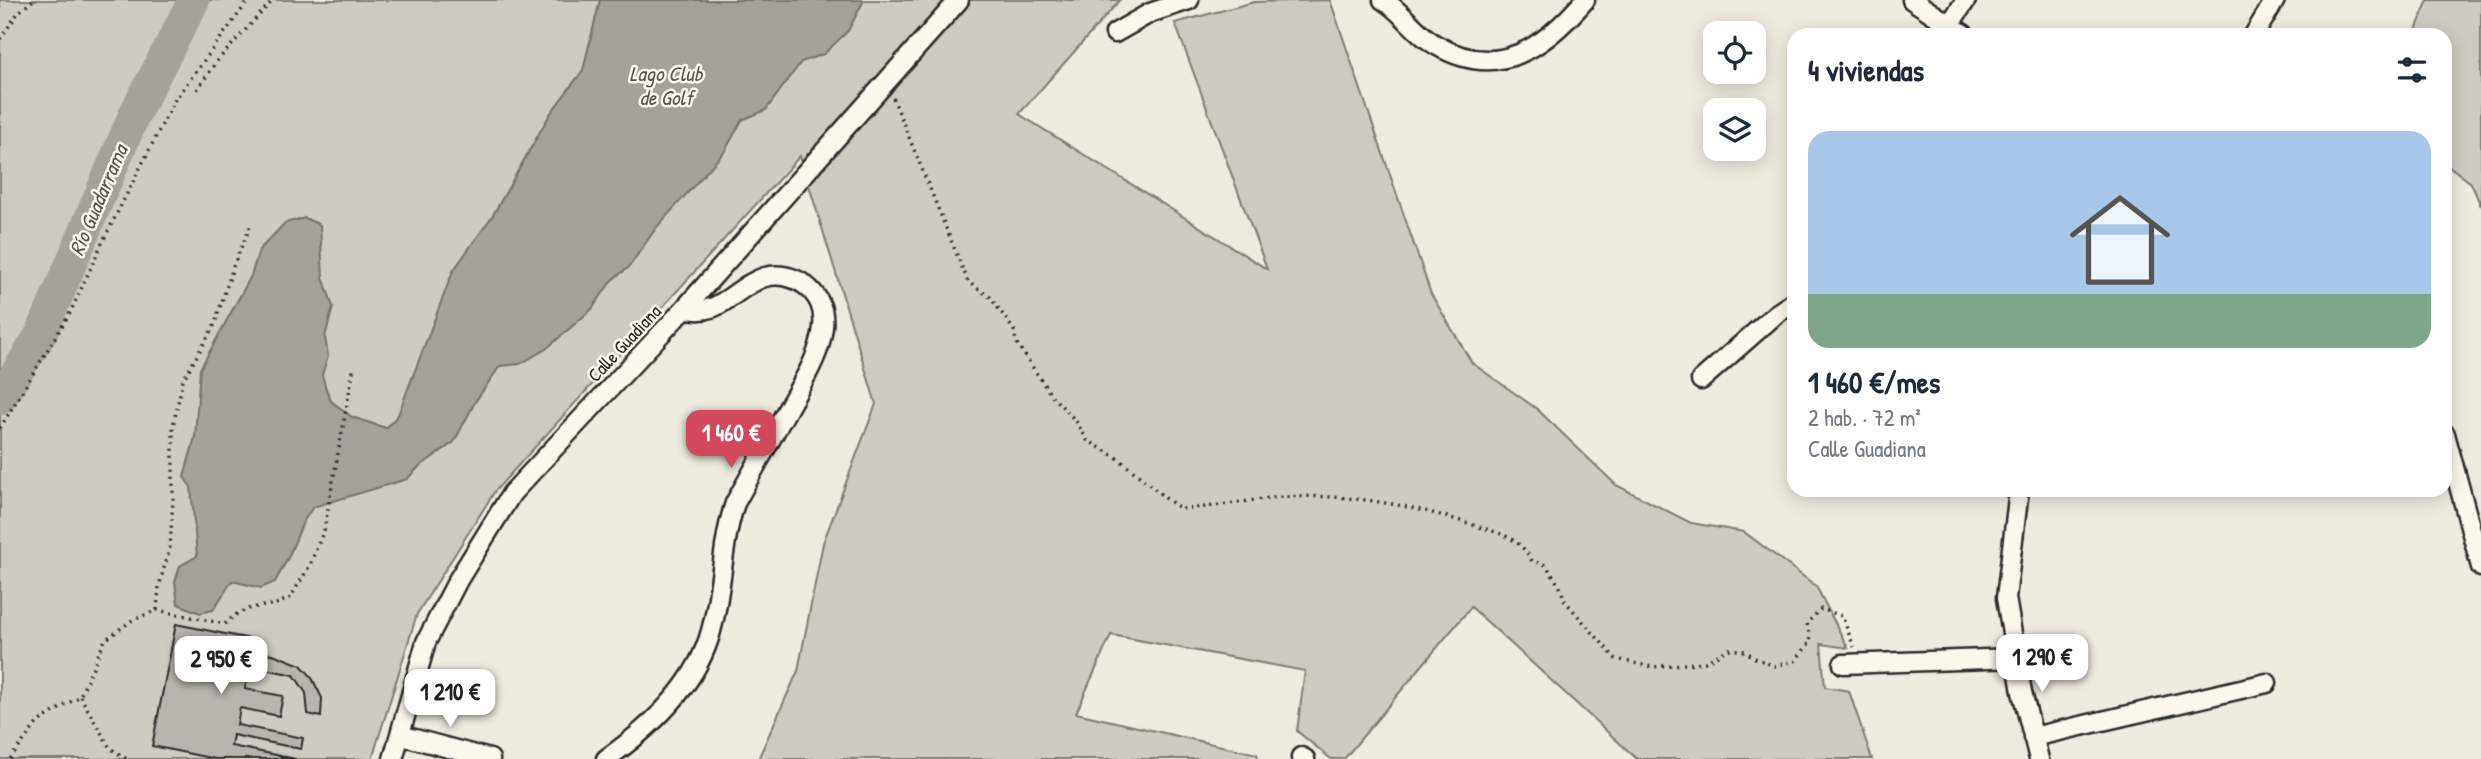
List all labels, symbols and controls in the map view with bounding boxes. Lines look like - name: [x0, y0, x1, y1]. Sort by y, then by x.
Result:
- map controls: [1703, 21, 1766, 161]
- button: locate: [1703, 21, 1766, 84]
- text: 4 viviendas: [1808, 50, 1924, 90]
- icon: filters: [2393, 51, 2431, 89]
- water label: Lago Club de Golf: [630, 59, 704, 112]
- button: layers: [1703, 98, 1766, 161]
- water label: Río Guadarrama: [62, 138, 135, 260]
- icon: home: [2057, 177, 2183, 303]
- street label: Calle Guadiana: [581, 298, 667, 387]
- text: 1 460 €/mes: [1808, 362, 1940, 402]
- text: 2 hab. · 72 m²: [1808, 402, 1921, 433]
- pin: 1 460 €: [666, 410, 796, 470]
- text: 1 460 €: [702, 417, 760, 448]
- text: Calle Guadiana: [1808, 433, 1926, 464]
- pin: 1 290 €: [1977, 634, 2107, 694]
- pin: 2 950 €: [156, 636, 286, 696]
- text: 1 290 €: [2012, 641, 2072, 672]
- text: 2 950 €: [191, 643, 251, 674]
- pin: 1 210 €: [385, 670, 515, 729]
- text: 1 210 €: [420, 676, 480, 707]

